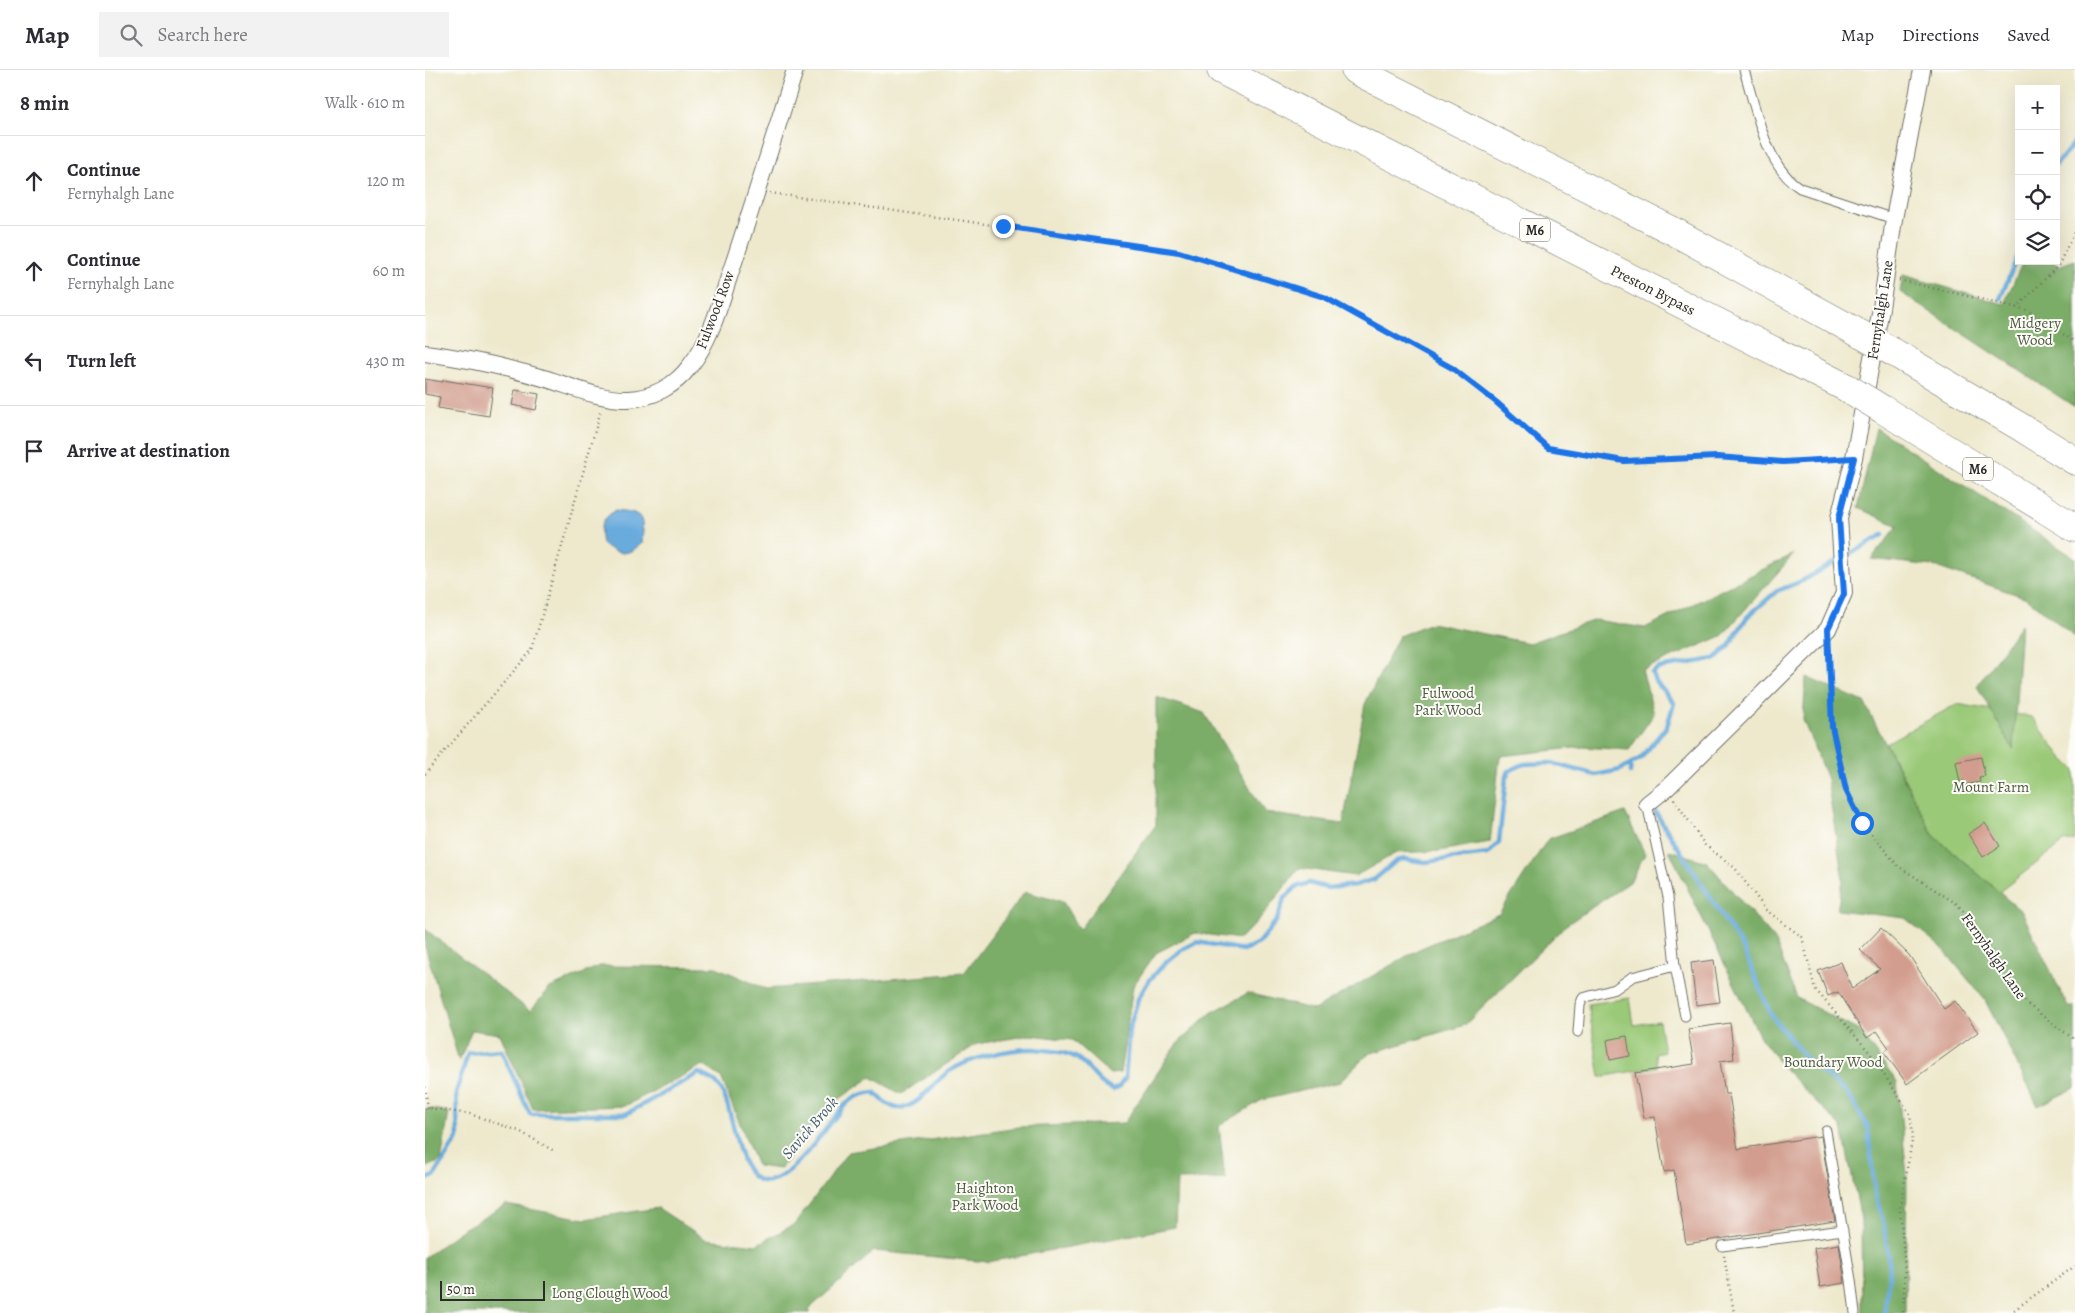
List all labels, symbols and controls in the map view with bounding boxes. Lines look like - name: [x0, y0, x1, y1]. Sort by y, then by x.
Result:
- search box: [99, 12, 449, 57]
- text: Map: [25, 19, 69, 51]
- icon: search: [117, 21, 145, 49]
- text: Search here: [157, 22, 248, 48]
- text: Map: [1841, 23, 1874, 47]
- text: Directions: [1902, 23, 1979, 47]
- text: Saved: [2007, 23, 2050, 47]
- map controls: [2015, 85, 2060, 265]
- button: +: [2015, 85, 2060, 130]
- text: 8 min: [20, 89, 69, 117]
- text: Walk · 610 m: [325, 92, 405, 114]
- button: −: [2015, 130, 2060, 175]
- text: Continue: [67, 157, 141, 183]
- icon: ahead: [20, 167, 48, 195]
- text: 120 m: [367, 170, 405, 192]
- button: locate: [2015, 175, 2060, 220]
- text: Fernyhalgh Lane: [67, 183, 175, 205]
- route end: [992, 215, 1015, 238]
- road number: M6: [1520, 218, 1550, 242]
- button: layers: [2015, 220, 2060, 265]
- text: Continue: [67, 247, 141, 273]
- icon: ahead: [20, 257, 48, 285]
- street label: Fernyhalgh Lane: [1862, 258, 1898, 361]
- text: 60 m: [373, 260, 405, 282]
- street label: Preston Bypass: [1607, 260, 1699, 320]
- street label: Fulwood Row: [691, 268, 739, 352]
- text: Fernyhalgh Lane: [67, 273, 175, 295]
- park label: Midgery Wood: [2009, 313, 2061, 350]
- icon: left: [20, 347, 48, 375]
- text: Turn left: [67, 348, 136, 374]
- text: 430 m: [366, 350, 405, 372]
- icon: arrive: [20, 437, 48, 465]
- text: Arrive at destination: [67, 438, 230, 464]
- road number: M6: [1963, 458, 1993, 480]
- park label: Fulwood Park Wood: [1415, 683, 1482, 720]
- park label: Mount Farm: [1953, 777, 2030, 797]
- route start: [1851, 812, 1874, 835]
- street label: Fernyhalgh Lane: [1957, 909, 2031, 1003]
- park label: Boundary Wood: [1783, 1052, 1884, 1072]
- water label: Savick Brook: [777, 1092, 843, 1164]
- park label: Haighton Park Wood: [952, 1178, 1019, 1215]
- scale bar: [440, 1278, 545, 1301]
- text: 50 m: [447, 1280, 475, 1299]
- park label: Long Clough Wood: [552, 1283, 669, 1303]

